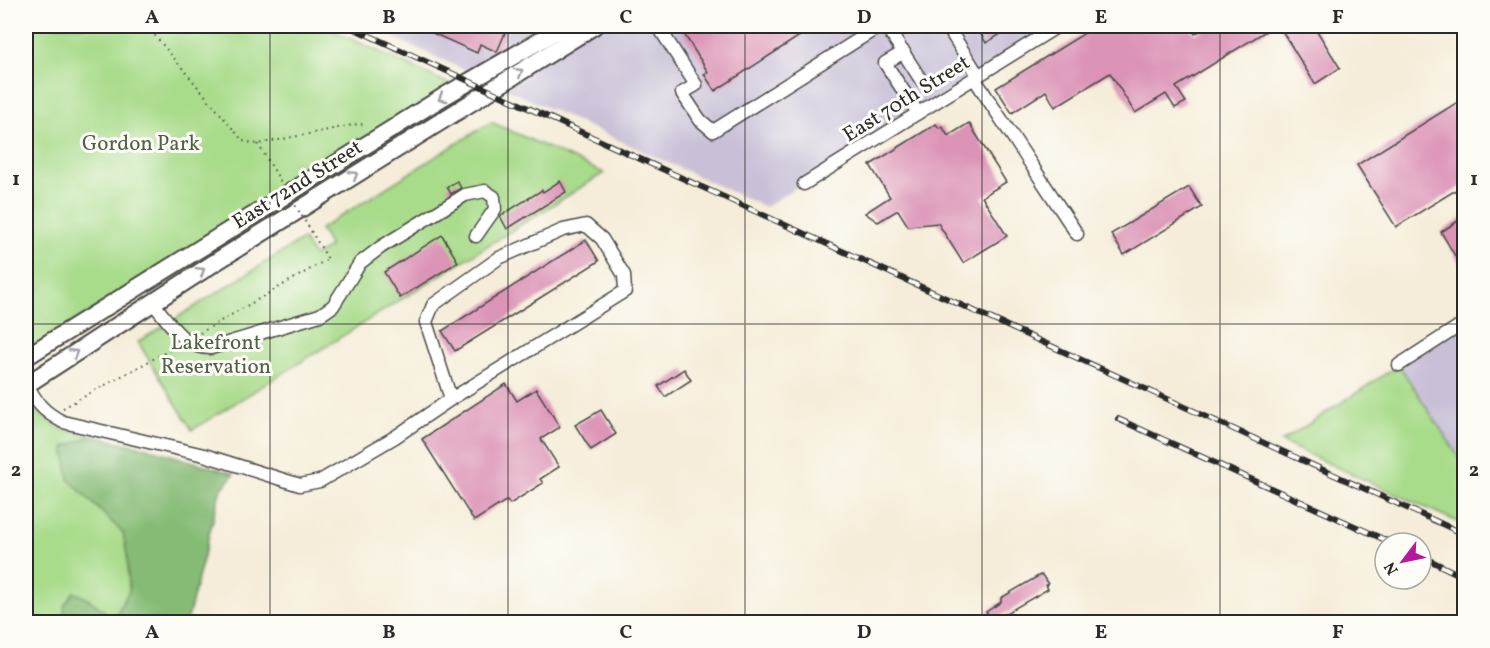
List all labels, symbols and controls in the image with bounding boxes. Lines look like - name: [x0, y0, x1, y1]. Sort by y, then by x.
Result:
- text: A: [145, 4, 159, 32]
- text: B: [382, 4, 396, 32]
- text: C: [620, 4, 633, 32]
- text: D: [857, 4, 871, 32]
- text: E: [1095, 4, 1107, 32]
- text: F: [1332, 4, 1344, 32]
- street label: East 70th Street: [838, 49, 976, 150]
- one-way arrow: [513, 68, 523, 80]
- one-way arrow: [438, 90, 448, 102]
- park label: Gordon Park: [82, 130, 201, 159]
- street label: East 72nd Street: [227, 134, 368, 237]
- text: 1: [12, 166, 20, 194]
- text: 1: [1470, 166, 1478, 194]
- one-way arrow: [347, 172, 358, 183]
- one-way arrow: [195, 266, 205, 278]
- park label: Lakefront Reservation: [161, 329, 271, 382]
- one-way arrow: [68, 349, 79, 360]
- text: 2: [11, 457, 21, 485]
- text: 2: [1469, 457, 1479, 485]
- north arrow: [1373, 531, 1433, 591]
- text: N: [1379, 557, 1404, 579]
- text: A: [145, 619, 159, 647]
- text: B: [382, 619, 396, 647]
- text: C: [620, 619, 633, 647]
- text: D: [857, 619, 871, 647]
- text: E: [1095, 619, 1107, 647]
- text: F: [1332, 619, 1344, 647]

